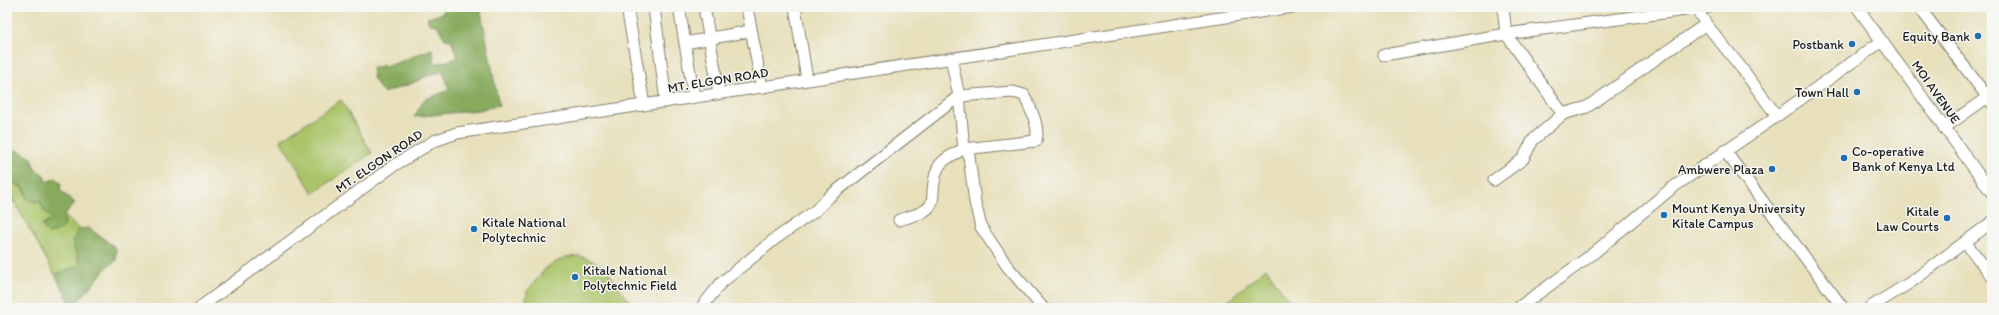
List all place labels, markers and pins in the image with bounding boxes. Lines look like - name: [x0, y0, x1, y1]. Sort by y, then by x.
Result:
- place label: Equity Bank: [1903, 29, 1970, 44]
- marker: Equity Bank: [1973, 31, 1983, 41]
- place label: Postbank: [1792, 37, 1844, 52]
- marker: Postbank: [1847, 39, 1857, 49]
- place label: Town Hall: [1795, 85, 1849, 100]
- marker: Town Hall: [1852, 87, 1862, 97]
- place label: Co-operative Bank of Kenya Ltd: [1852, 144, 1955, 174]
- marker: Co-operative Bank of Kenya Ltd: [1839, 153, 1849, 163]
- place label: Ambwere Plaza: [1678, 162, 1764, 177]
- marker: Ambwere Plaza: [1767, 164, 1777, 174]
- place label: Mount Kenya University Kitale Campus: [1672, 201, 1805, 231]
- place label: Kitale Law Courts: [1876, 204, 1939, 234]
- marker: Mount Kenya University Kitale Campus: [1659, 210, 1669, 220]
- marker: Kitale Law Courts: [1942, 213, 1952, 223]
- place label: Kitale National Polytechnic: [482, 215, 566, 245]
- marker: Kitale National Polytechnic: [469, 224, 479, 234]
- place label: Kitale National Polytechnic Field: [583, 263, 677, 293]
- marker: Kitale National Polytechnic Field: [570, 272, 580, 282]

